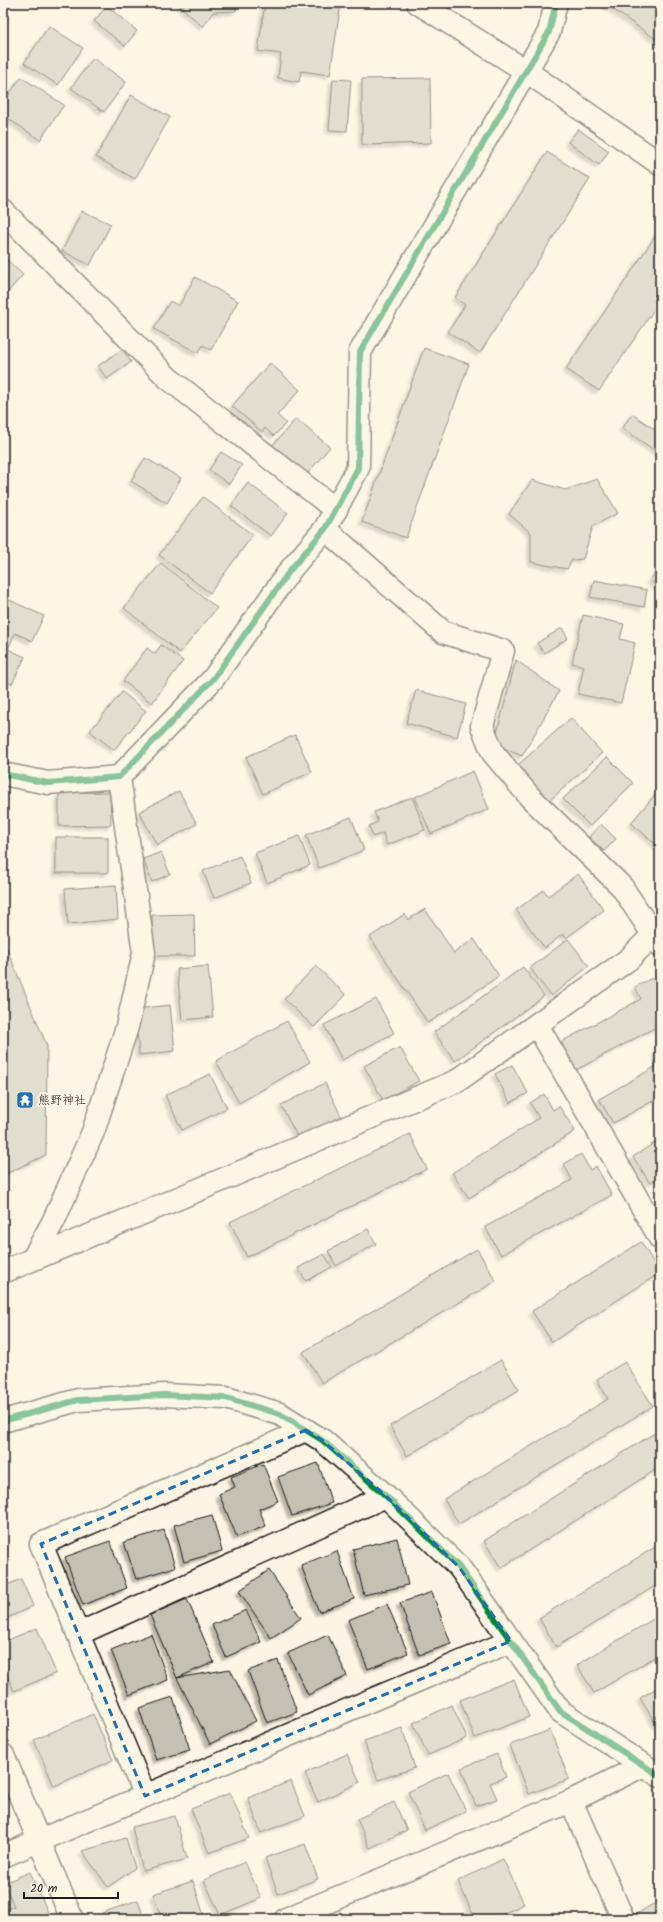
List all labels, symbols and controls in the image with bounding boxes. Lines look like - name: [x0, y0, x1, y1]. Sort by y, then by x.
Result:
- temple icon: 熊野神社: [15, 1090, 35, 1110]
- place label: 熊野神社: [38, 1091, 86, 1110]
- scale bar: [24, 1874, 118, 1900]
- text: 20 m: [30, 1879, 58, 1898]

